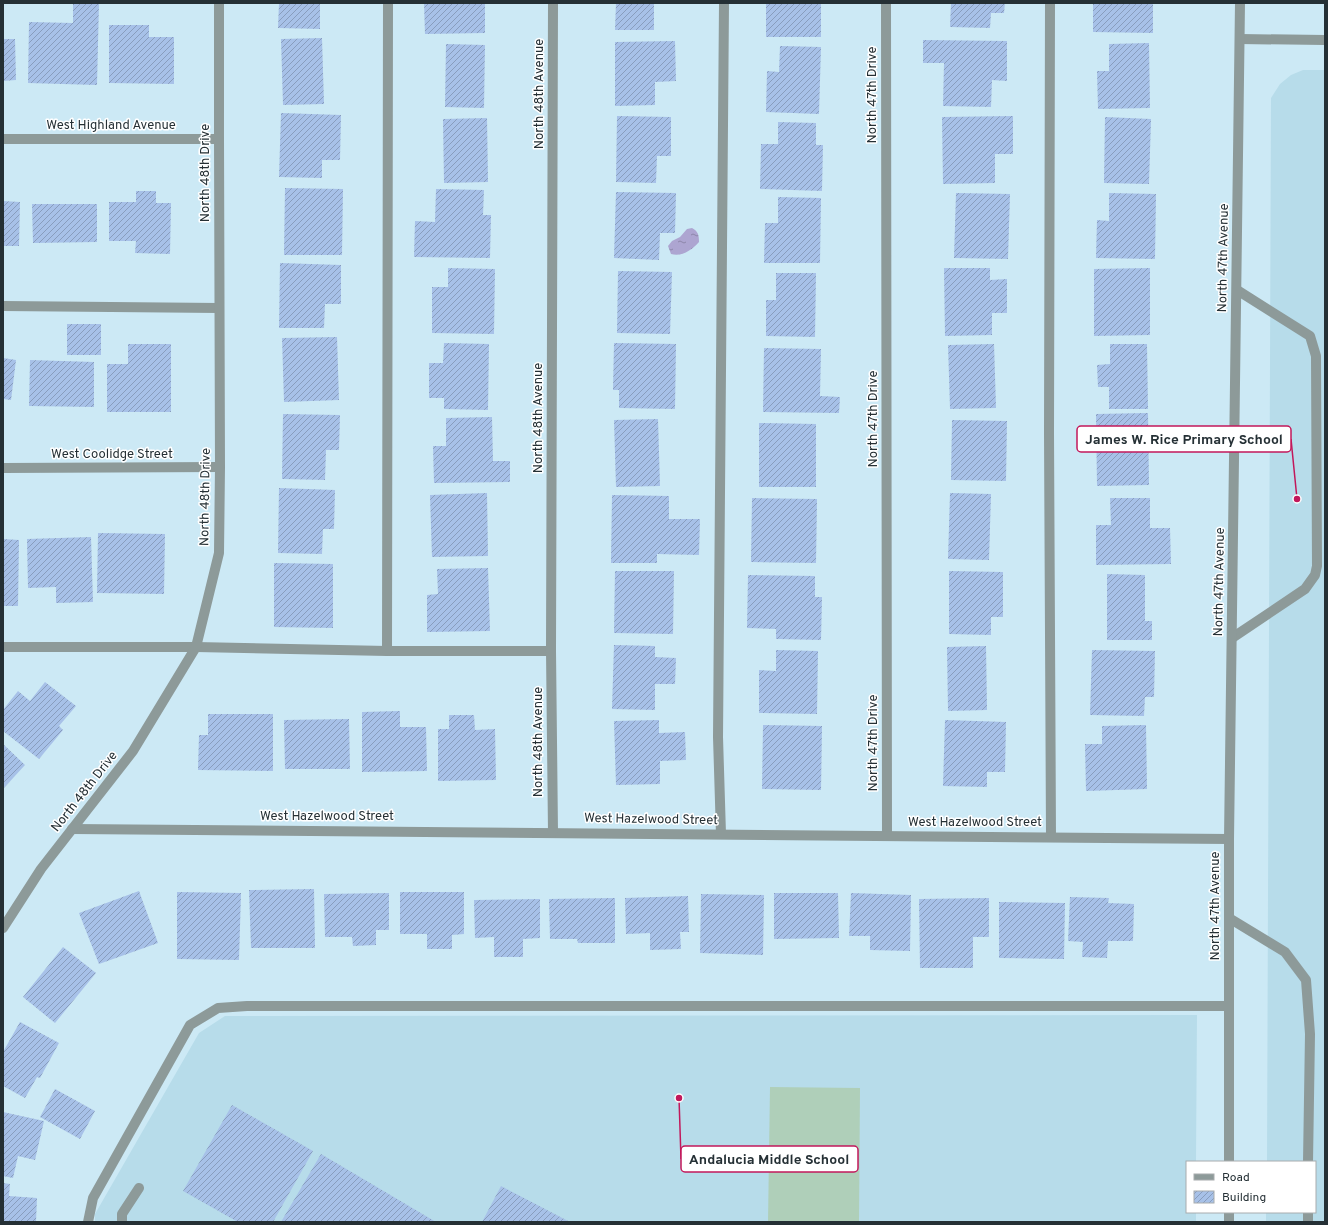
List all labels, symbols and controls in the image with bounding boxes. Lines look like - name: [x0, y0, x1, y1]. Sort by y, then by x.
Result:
- street label: North 48th Avenue: [532, 39, 548, 149]
- street label: North 47th Drive: [865, 47, 881, 143]
- street label: West Highland Avenue: [46, 118, 176, 134]
- street label: North 48th Drive: [198, 124, 214, 222]
- street label: North 47th Avenue: [1215, 203, 1233, 313]
- street label: North 48th Avenue: [531, 363, 547, 473]
- street label: North 47th Drive: [866, 371, 882, 467]
- callout: James W. Rice Primary School: [1077, 426, 1291, 452]
- text: James W. Rice Primary School: [1085, 432, 1283, 449]
- street label: West Coolidge Street: [51, 447, 173, 463]
- street label: North 48th Drive: [197, 448, 215, 546]
- street label: North 47th Avenue: [1211, 527, 1229, 637]
- street label: North 48th Avenue: [531, 687, 547, 797]
- street label: North 47th Drive: [866, 695, 882, 791]
- street label: North 48th Drive: [48, 748, 122, 836]
- street label: West Hazelwood Street: [260, 809, 394, 825]
- street label: West Hazelwood Street: [584, 811, 718, 829]
- street label: West Hazelwood Street: [908, 815, 1042, 831]
- street label: North 47th Avenue: [1208, 851, 1224, 961]
- callout: Andalucia Middle School: [681, 1146, 858, 1172]
- text: Andalucia Middle School: [689, 1152, 849, 1169]
- legend: [1186, 1161, 1316, 1213]
- text: Road: [1222, 1170, 1250, 1186]
- text: Building: [1222, 1190, 1266, 1206]

